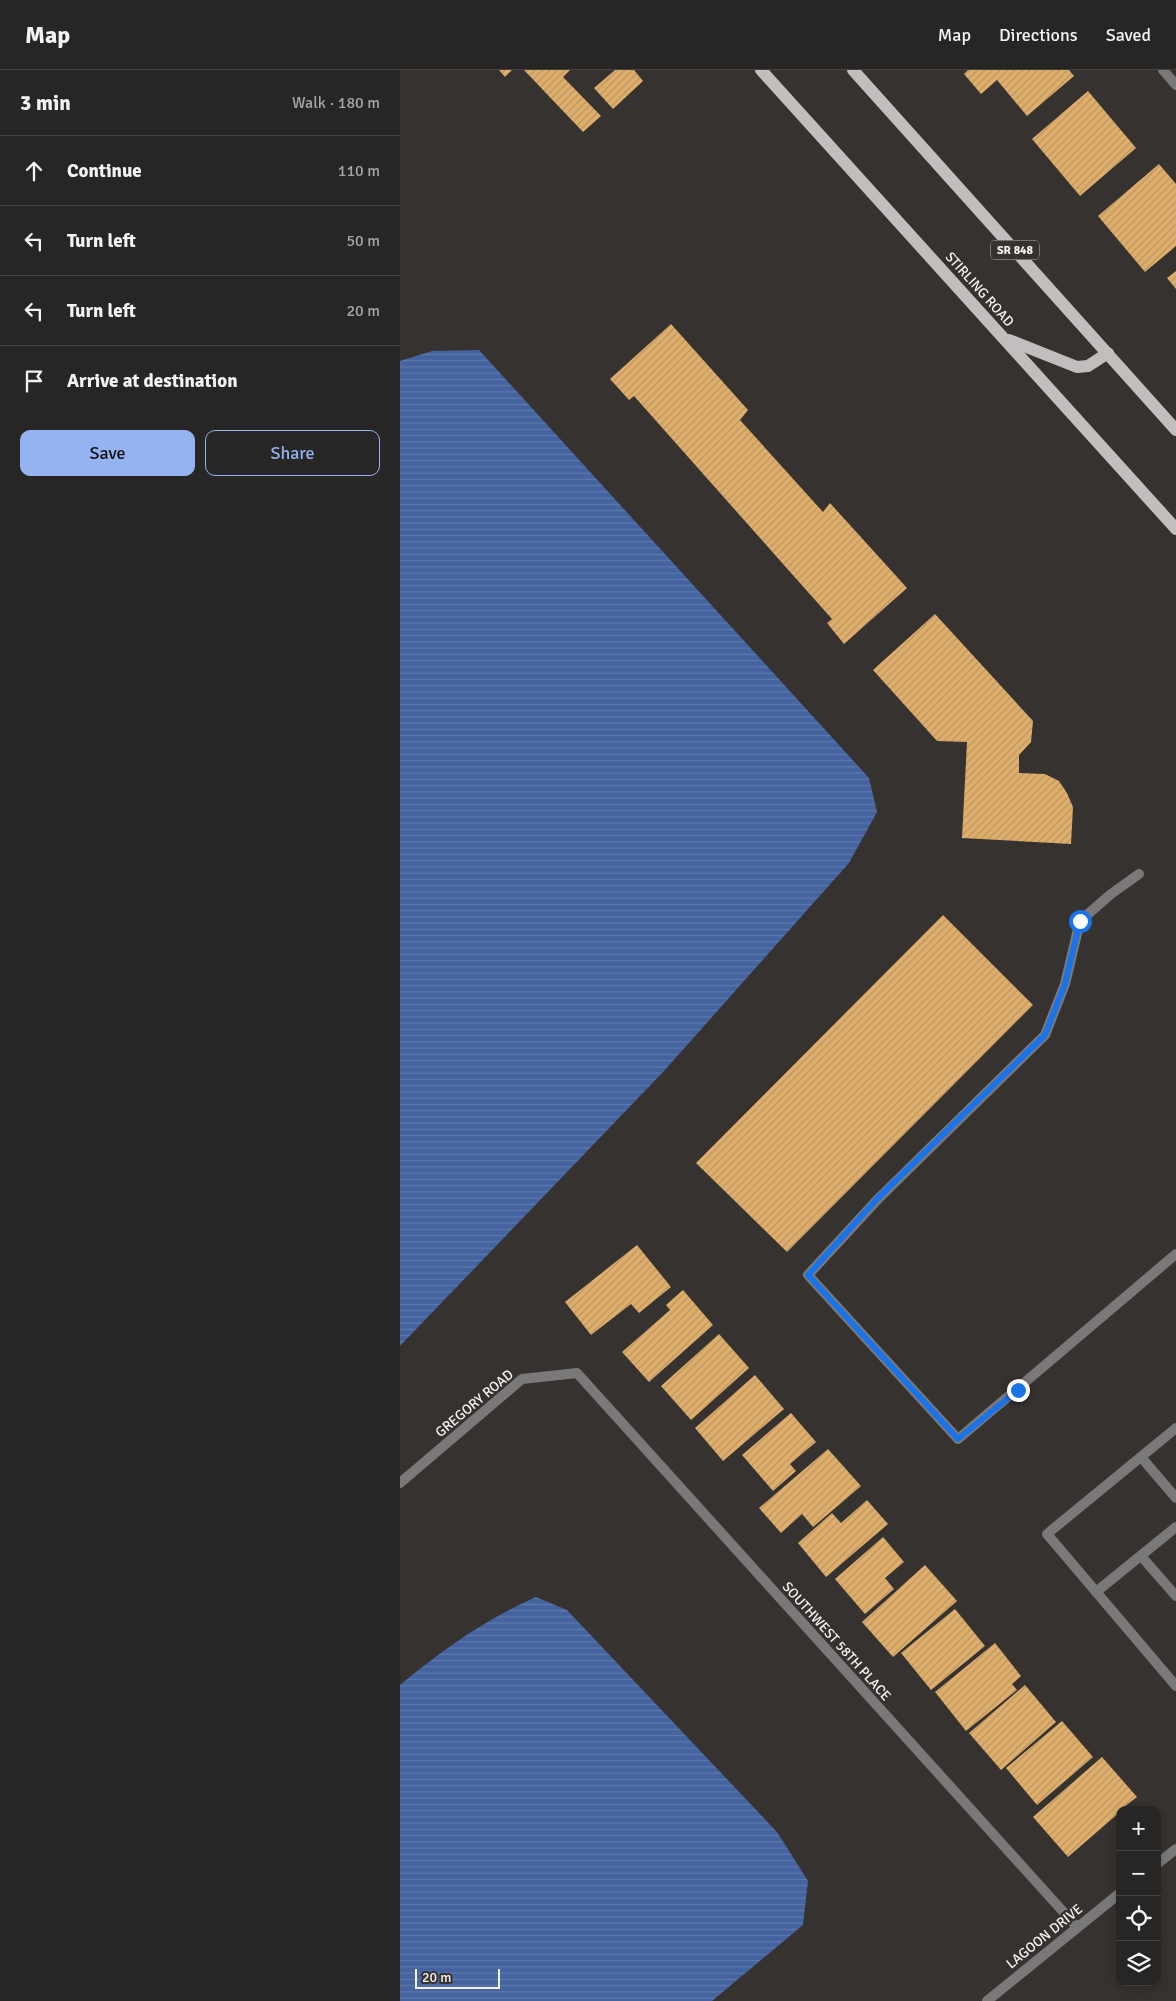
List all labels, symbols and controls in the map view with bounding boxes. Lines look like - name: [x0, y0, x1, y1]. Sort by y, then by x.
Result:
- text: Map: [25, 20, 70, 50]
- text: Map: [938, 24, 971, 46]
- text: Directions: [999, 24, 1078, 46]
- text: Saved: [1106, 24, 1151, 46]
- text: 3 min: [20, 90, 71, 116]
- text: Walk · 180 m: [292, 93, 380, 113]
- icon: ahead: [20, 157, 48, 185]
- text: Continue: [67, 159, 142, 183]
- text: 110 m: [338, 161, 380, 181]
- icon: left: [20, 227, 48, 255]
- text: Turn left: [67, 229, 136, 253]
- text: 50 m: [346, 231, 380, 251]
- road number: SR 848: [991, 240, 1039, 260]
- street label: STIRLING ROAD: [942, 249, 1018, 330]
- icon: left: [20, 297, 48, 325]
- text: Turn left: [67, 299, 136, 323]
- text: 20 m: [346, 301, 380, 321]
- icon: arrive: [20, 367, 48, 395]
- text: Arrive at destination: [67, 369, 238, 393]
- button: Save: [20, 430, 195, 476]
- button: Share: [205, 430, 380, 476]
- route start: [1069, 910, 1092, 933]
- street label: GREGORY ROAD: [432, 1366, 517, 1441]
- route end: [1007, 1379, 1030, 1402]
- street label: SOUTHWEST 58TH PLACE: [779, 1578, 895, 1704]
- map controls: [1116, 1806, 1161, 1986]
- button: +: [1116, 1806, 1161, 1851]
- button: −: [1116, 1851, 1161, 1896]
- button: locate: [1116, 1896, 1161, 1941]
- street label: LAGOON DRIVE: [1003, 1900, 1086, 1972]
- button: layers: [1116, 1941, 1161, 1986]
- scale bar: [415, 1966, 500, 1989]
- text: 20 m: [422, 1969, 451, 1986]

